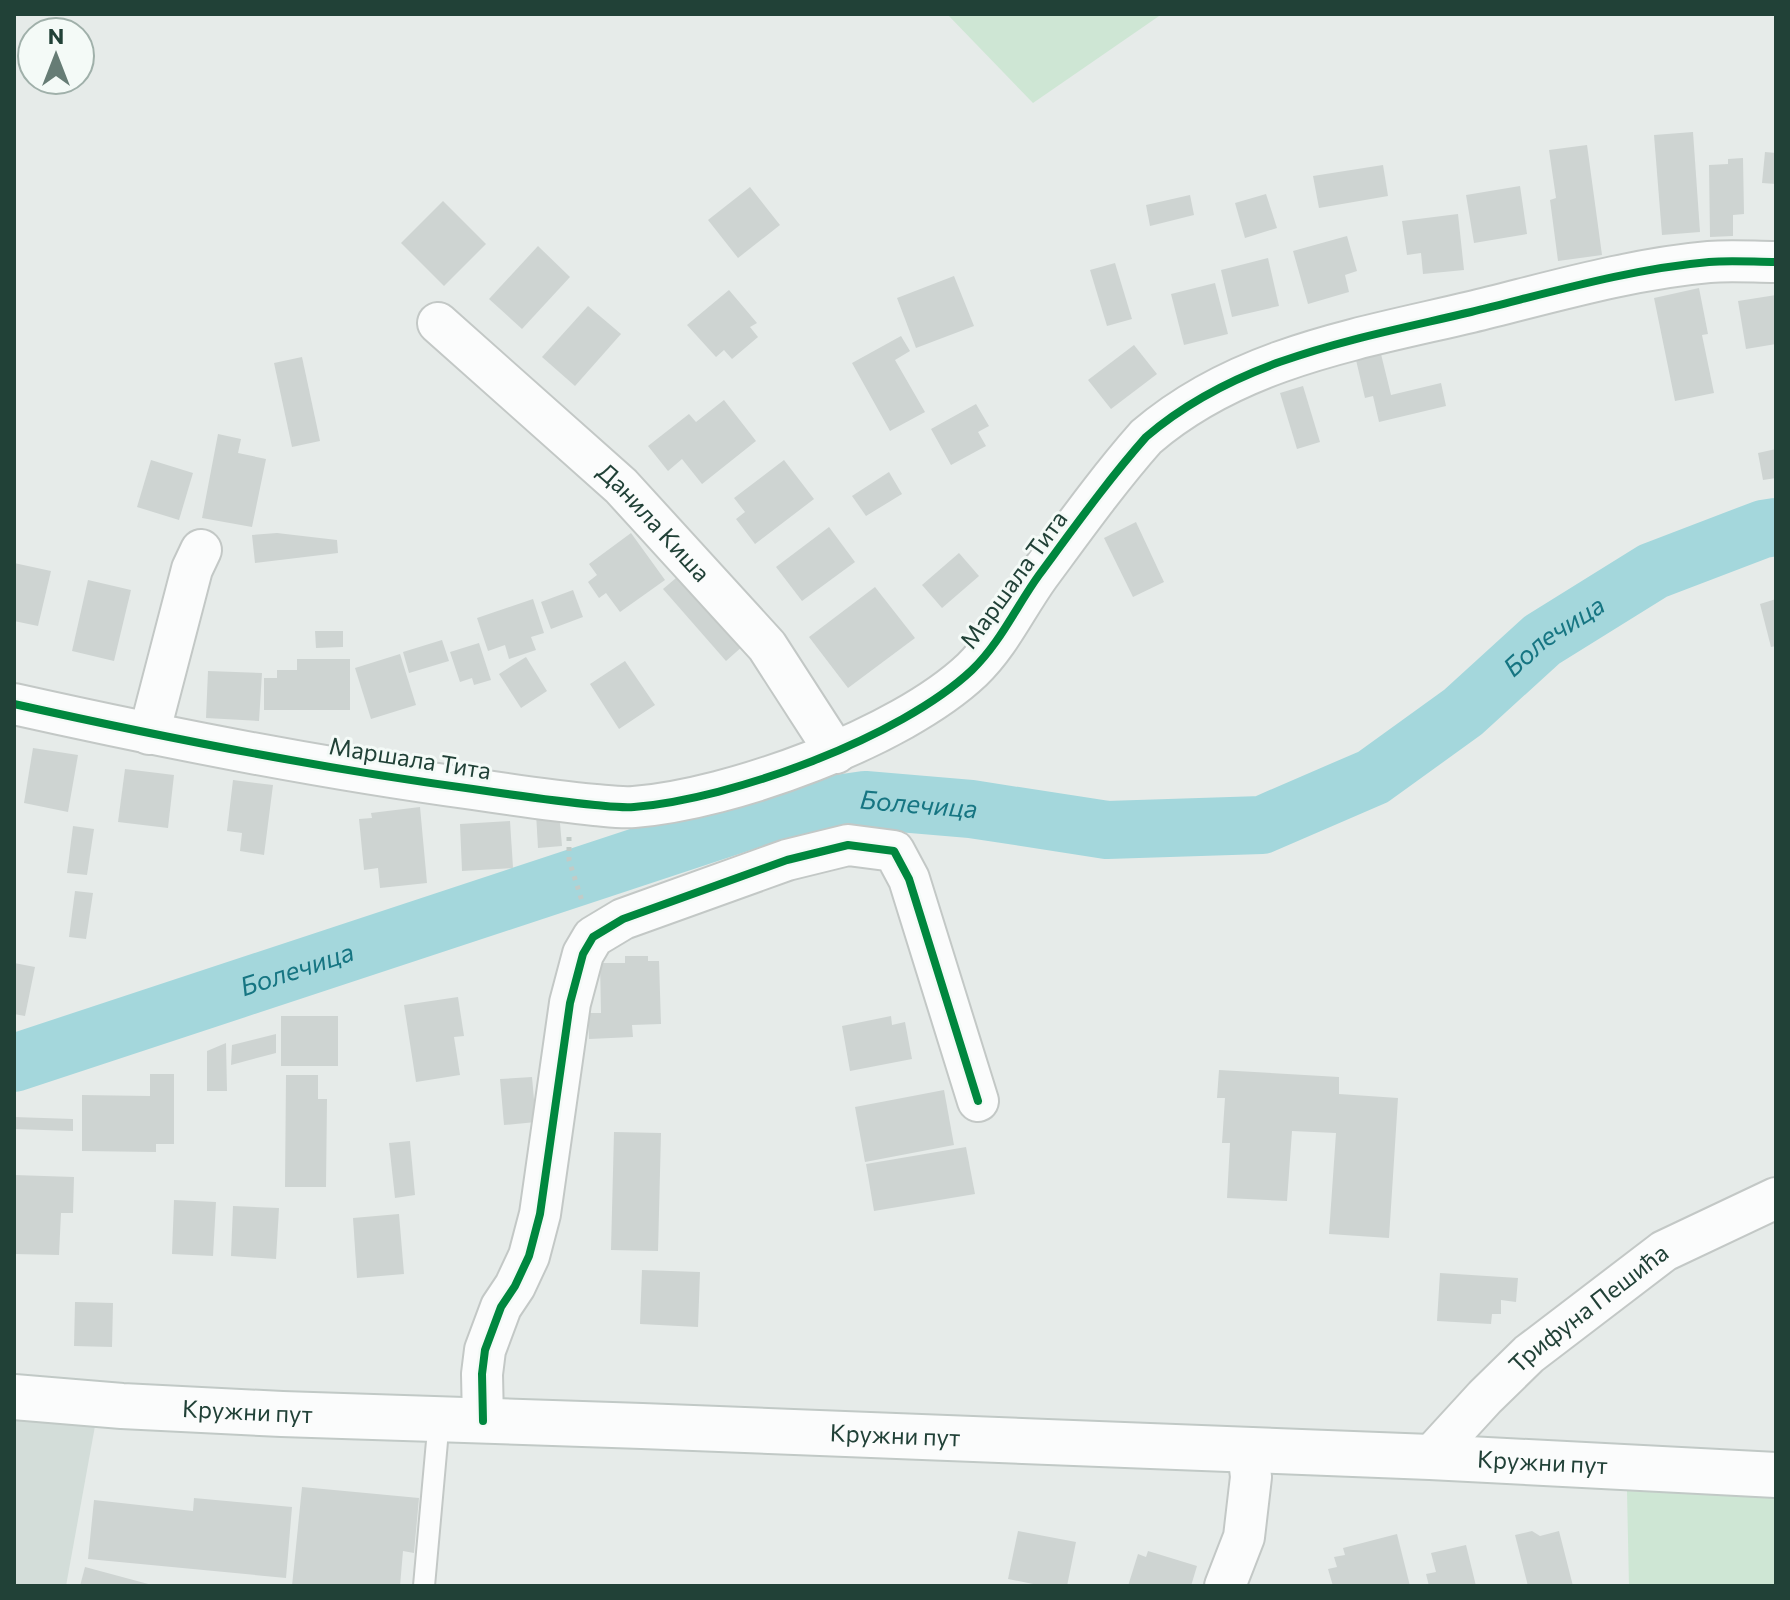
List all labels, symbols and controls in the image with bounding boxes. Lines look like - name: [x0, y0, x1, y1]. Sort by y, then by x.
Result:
- north arrow: [16, 16, 96, 96]
- text: N: [48, 22, 64, 49]
- street label: Данила Киша: [592, 456, 717, 587]
- street label: Маршала Тита: [953, 505, 1073, 654]
- water label: Болечица: [1496, 588, 1610, 682]
- street label: Маршала Тита: [327, 730, 493, 785]
- water label: Болечица: [859, 783, 979, 823]
- water label: Болечица: [236, 935, 357, 1001]
- street label: Трифуна Пешића: [1502, 1237, 1673, 1378]
- street label: Кружни пут: [182, 1393, 313, 1428]
- street label: Кружни пут: [829, 1417, 961, 1452]
- street label: Кружни пут: [1477, 1443, 1609, 1479]

